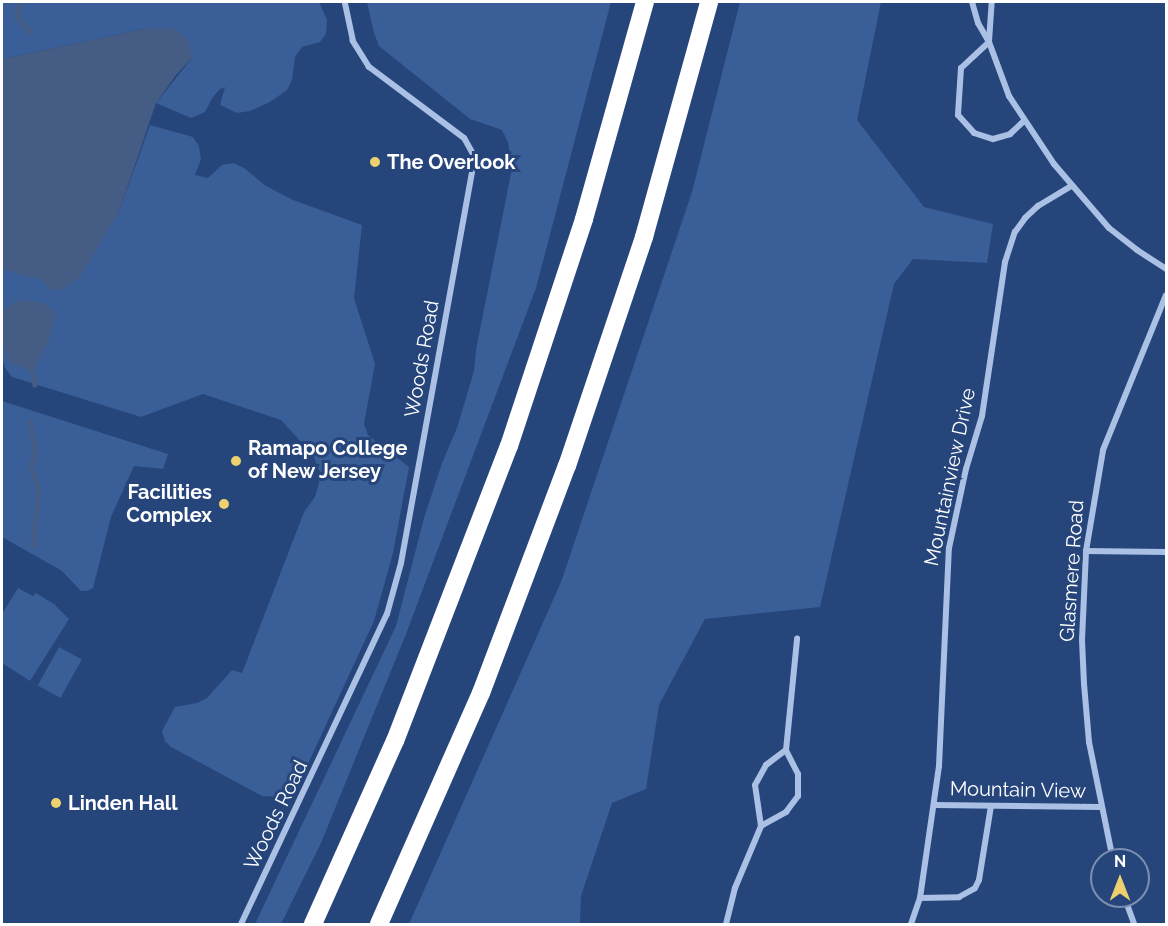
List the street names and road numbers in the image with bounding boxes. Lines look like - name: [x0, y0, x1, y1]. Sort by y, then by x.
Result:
- street label: Woods Road: [400, 299, 444, 419]
- street label: Mountainview Drive: [919, 386, 981, 568]
- street label: Glasmere Road: [1055, 499, 1089, 643]
- street label: Woods Road: [239, 756, 313, 874]
- street label: Mountain View: [949, 777, 1087, 803]

